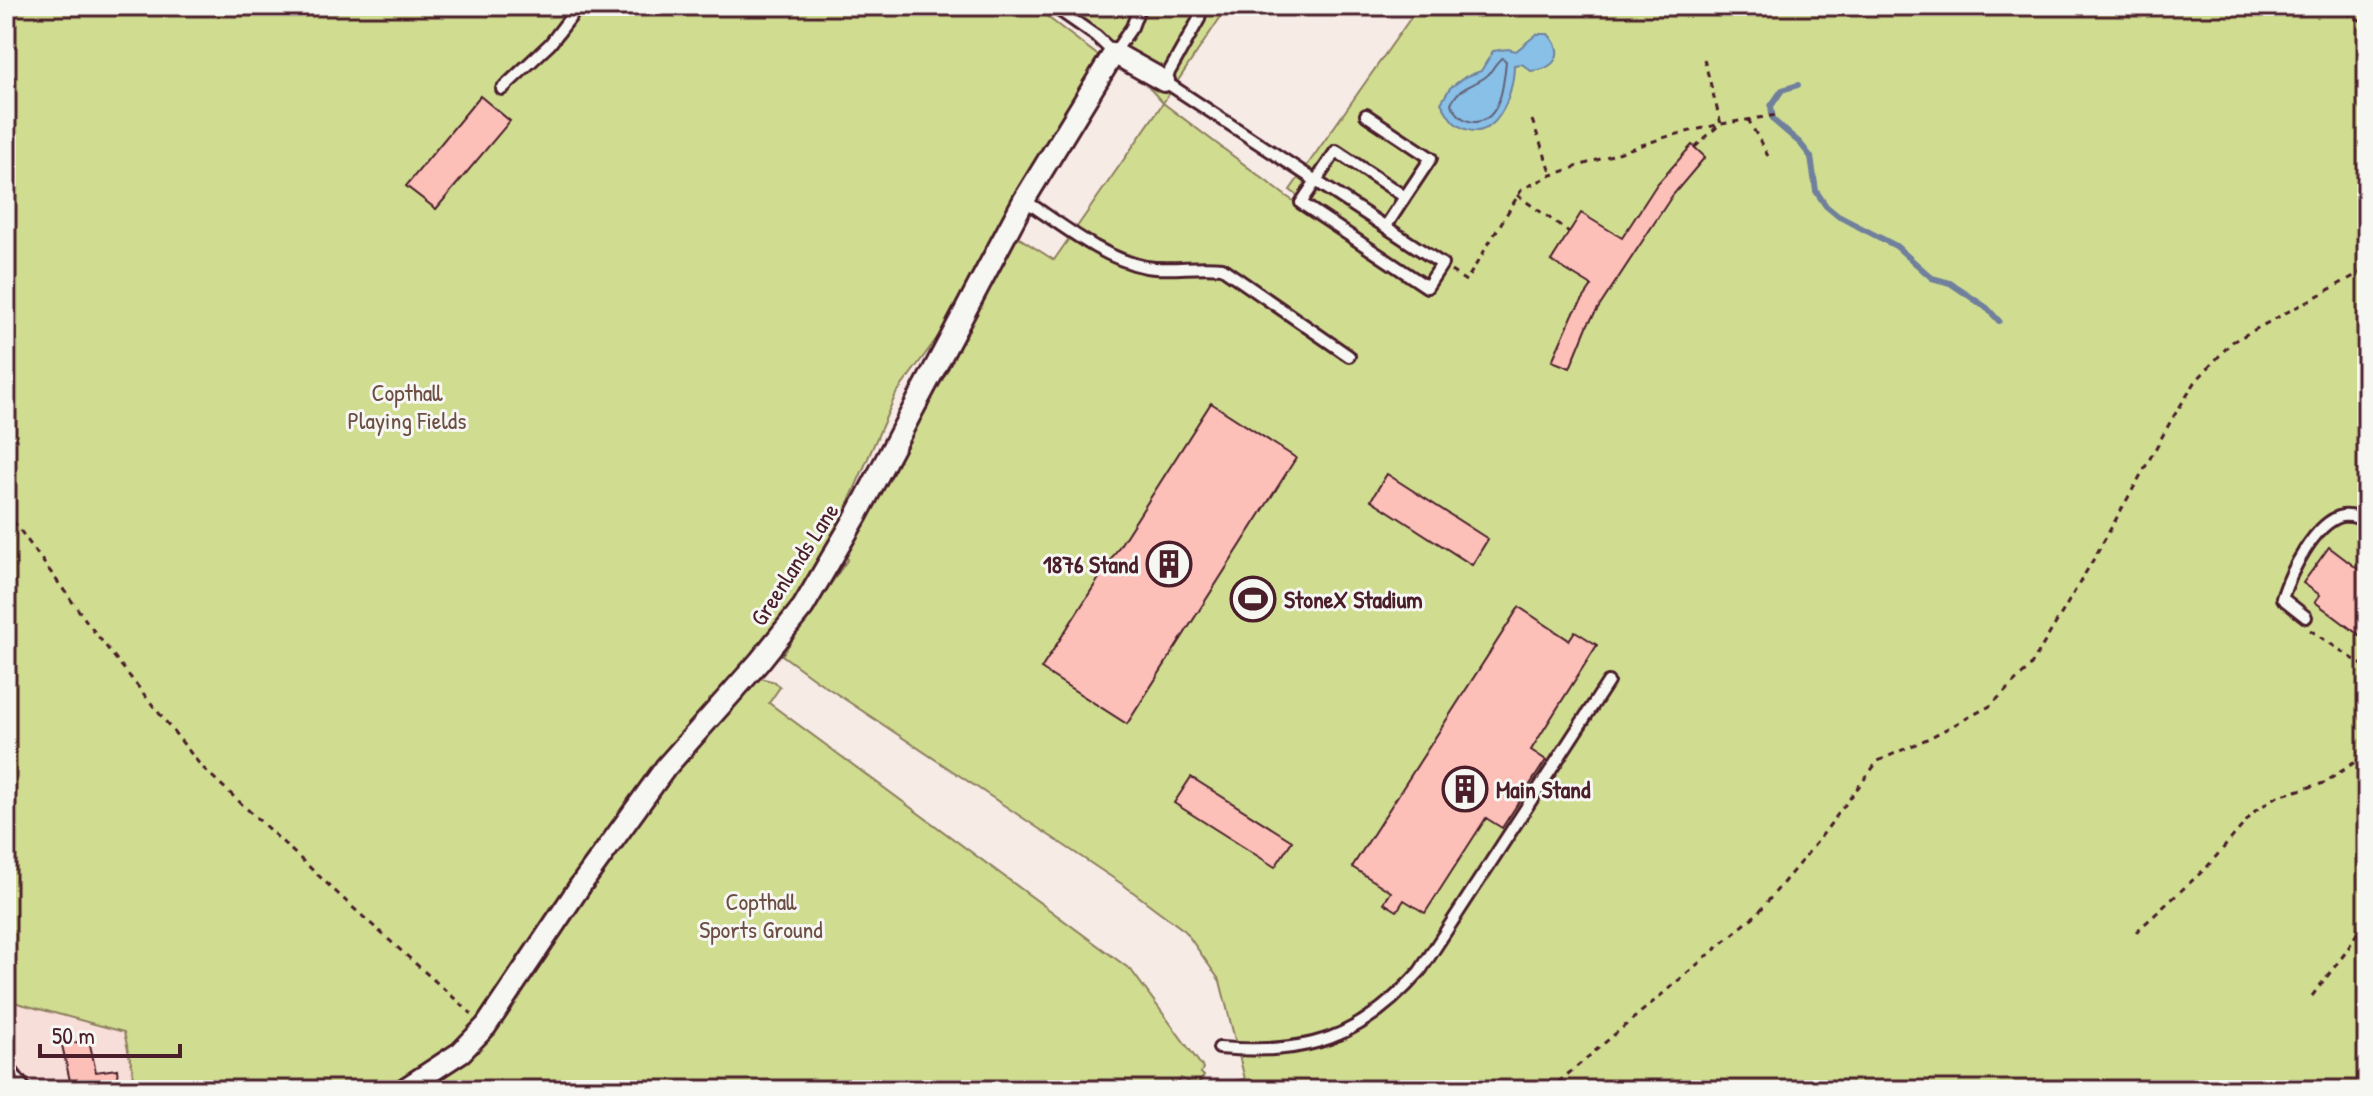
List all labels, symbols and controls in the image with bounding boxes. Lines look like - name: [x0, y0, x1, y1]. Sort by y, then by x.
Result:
- park label: Copthall Playing Fields: [348, 376, 466, 436]
- street label: Greenlands Lane: [742, 496, 846, 632]
- building icon: 1876 Stand: [1145, 540, 1193, 588]
- place label: 1876 Stand: [1043, 548, 1139, 580]
- sports icon: StoneX Stadium: [1229, 575, 1277, 623]
- place label: StoneX Stadium: [1284, 583, 1423, 615]
- building icon: Main Stand: [1441, 765, 1489, 813]
- place label: Main Stand: [1496, 773, 1591, 805]
- park label: Copthall Sports Ground: [699, 885, 823, 945]
- scale bar: [40, 1008, 180, 1058]
- text: 50 m: [52, 1019, 95, 1051]

